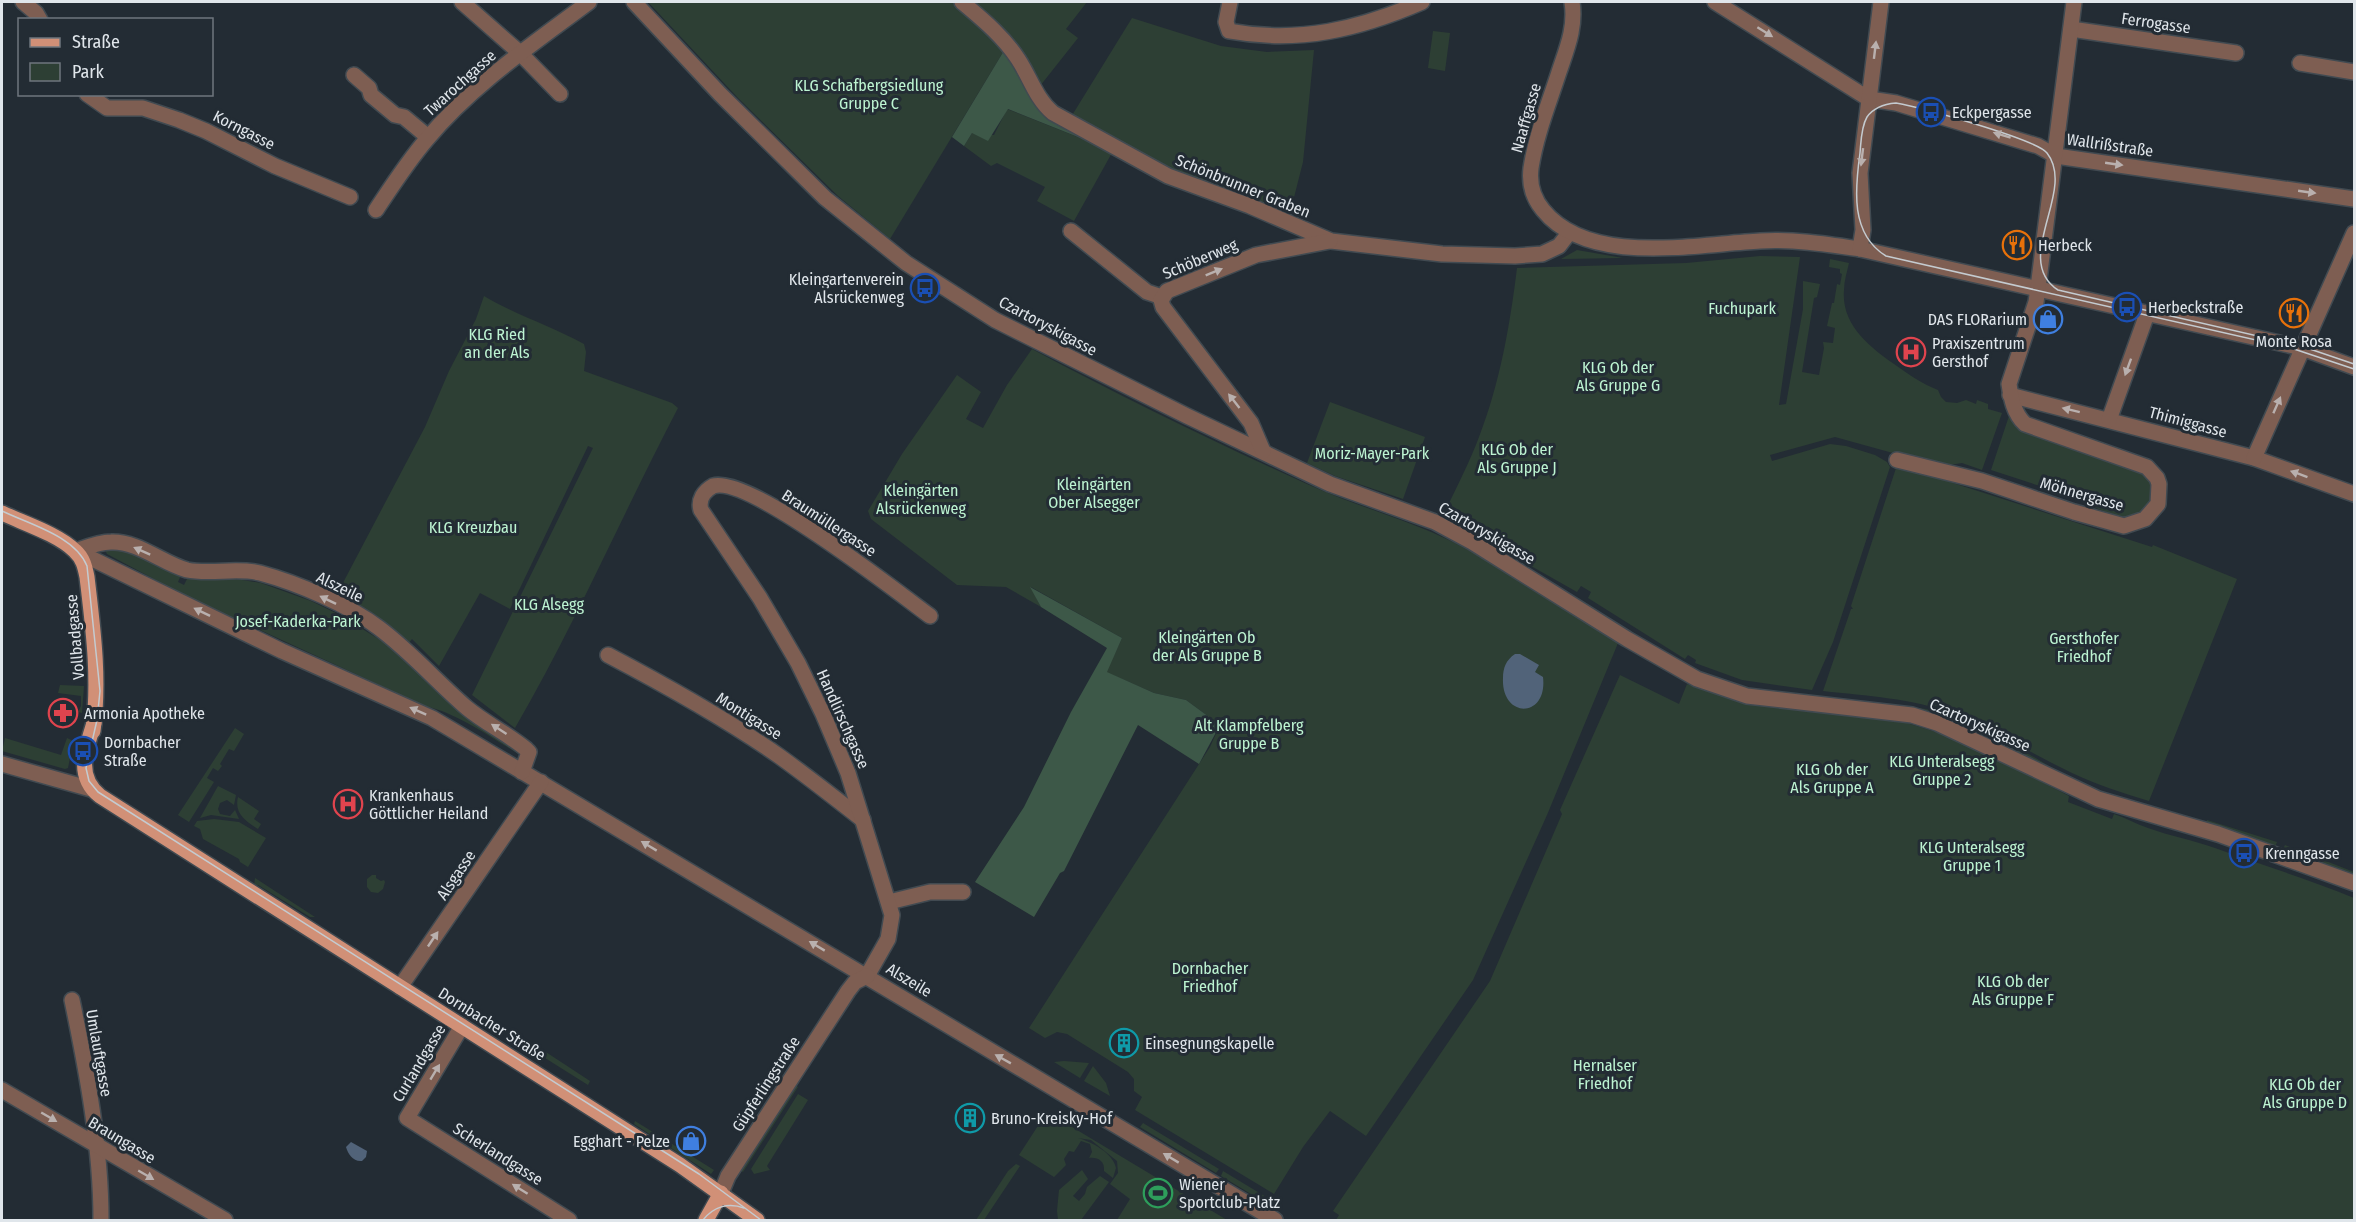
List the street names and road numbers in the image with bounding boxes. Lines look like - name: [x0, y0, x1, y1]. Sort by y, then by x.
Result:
- street label: Ferrogasse: [2120, 9, 2192, 37]
- street label: Twarochgasse: [420, 46, 500, 120]
- street label: Naaffgasse: [1507, 81, 1545, 155]
- street label: Korngasse: [210, 106, 278, 154]
- street label: Wallrißstraße: [2065, 130, 2155, 160]
- street label: Schönbrunner Graben: [1173, 150, 1313, 222]
- street label: Schöberweg: [1160, 235, 1241, 283]
- street label: Czartoryskigasse: [996, 292, 1100, 360]
- street label: Thimiggasse: [2147, 402, 2229, 442]
- street label: Möhnergasse: [2038, 473, 2126, 515]
- street label: Braumüllergasse: [778, 485, 880, 561]
- street label: Czartoryskigasse: [1435, 498, 1539, 568]
- street label: Alszeile: [314, 568, 367, 606]
- street label: Vollbadgasse: [62, 593, 88, 681]
- street label: Handlirschgasse: [813, 666, 873, 772]
- street label: Montigasse: [713, 688, 785, 744]
- street label: Czartoryskigasse: [1927, 694, 2033, 756]
- street label: Alsgasse: [433, 846, 480, 903]
- street label: Alszeile: [883, 959, 935, 1001]
- street label: Dornbacher Straße: [435, 983, 549, 1065]
- street label: Umlauftgasse: [82, 1008, 116, 1098]
- street label: Curlandgasse: [388, 1021, 450, 1105]
- street label: Güpferlingstraße: [728, 1033, 804, 1135]
- street label: Braungasse: [85, 1113, 159, 1167]
- street label: Scherlandgasse: [450, 1119, 546, 1189]

